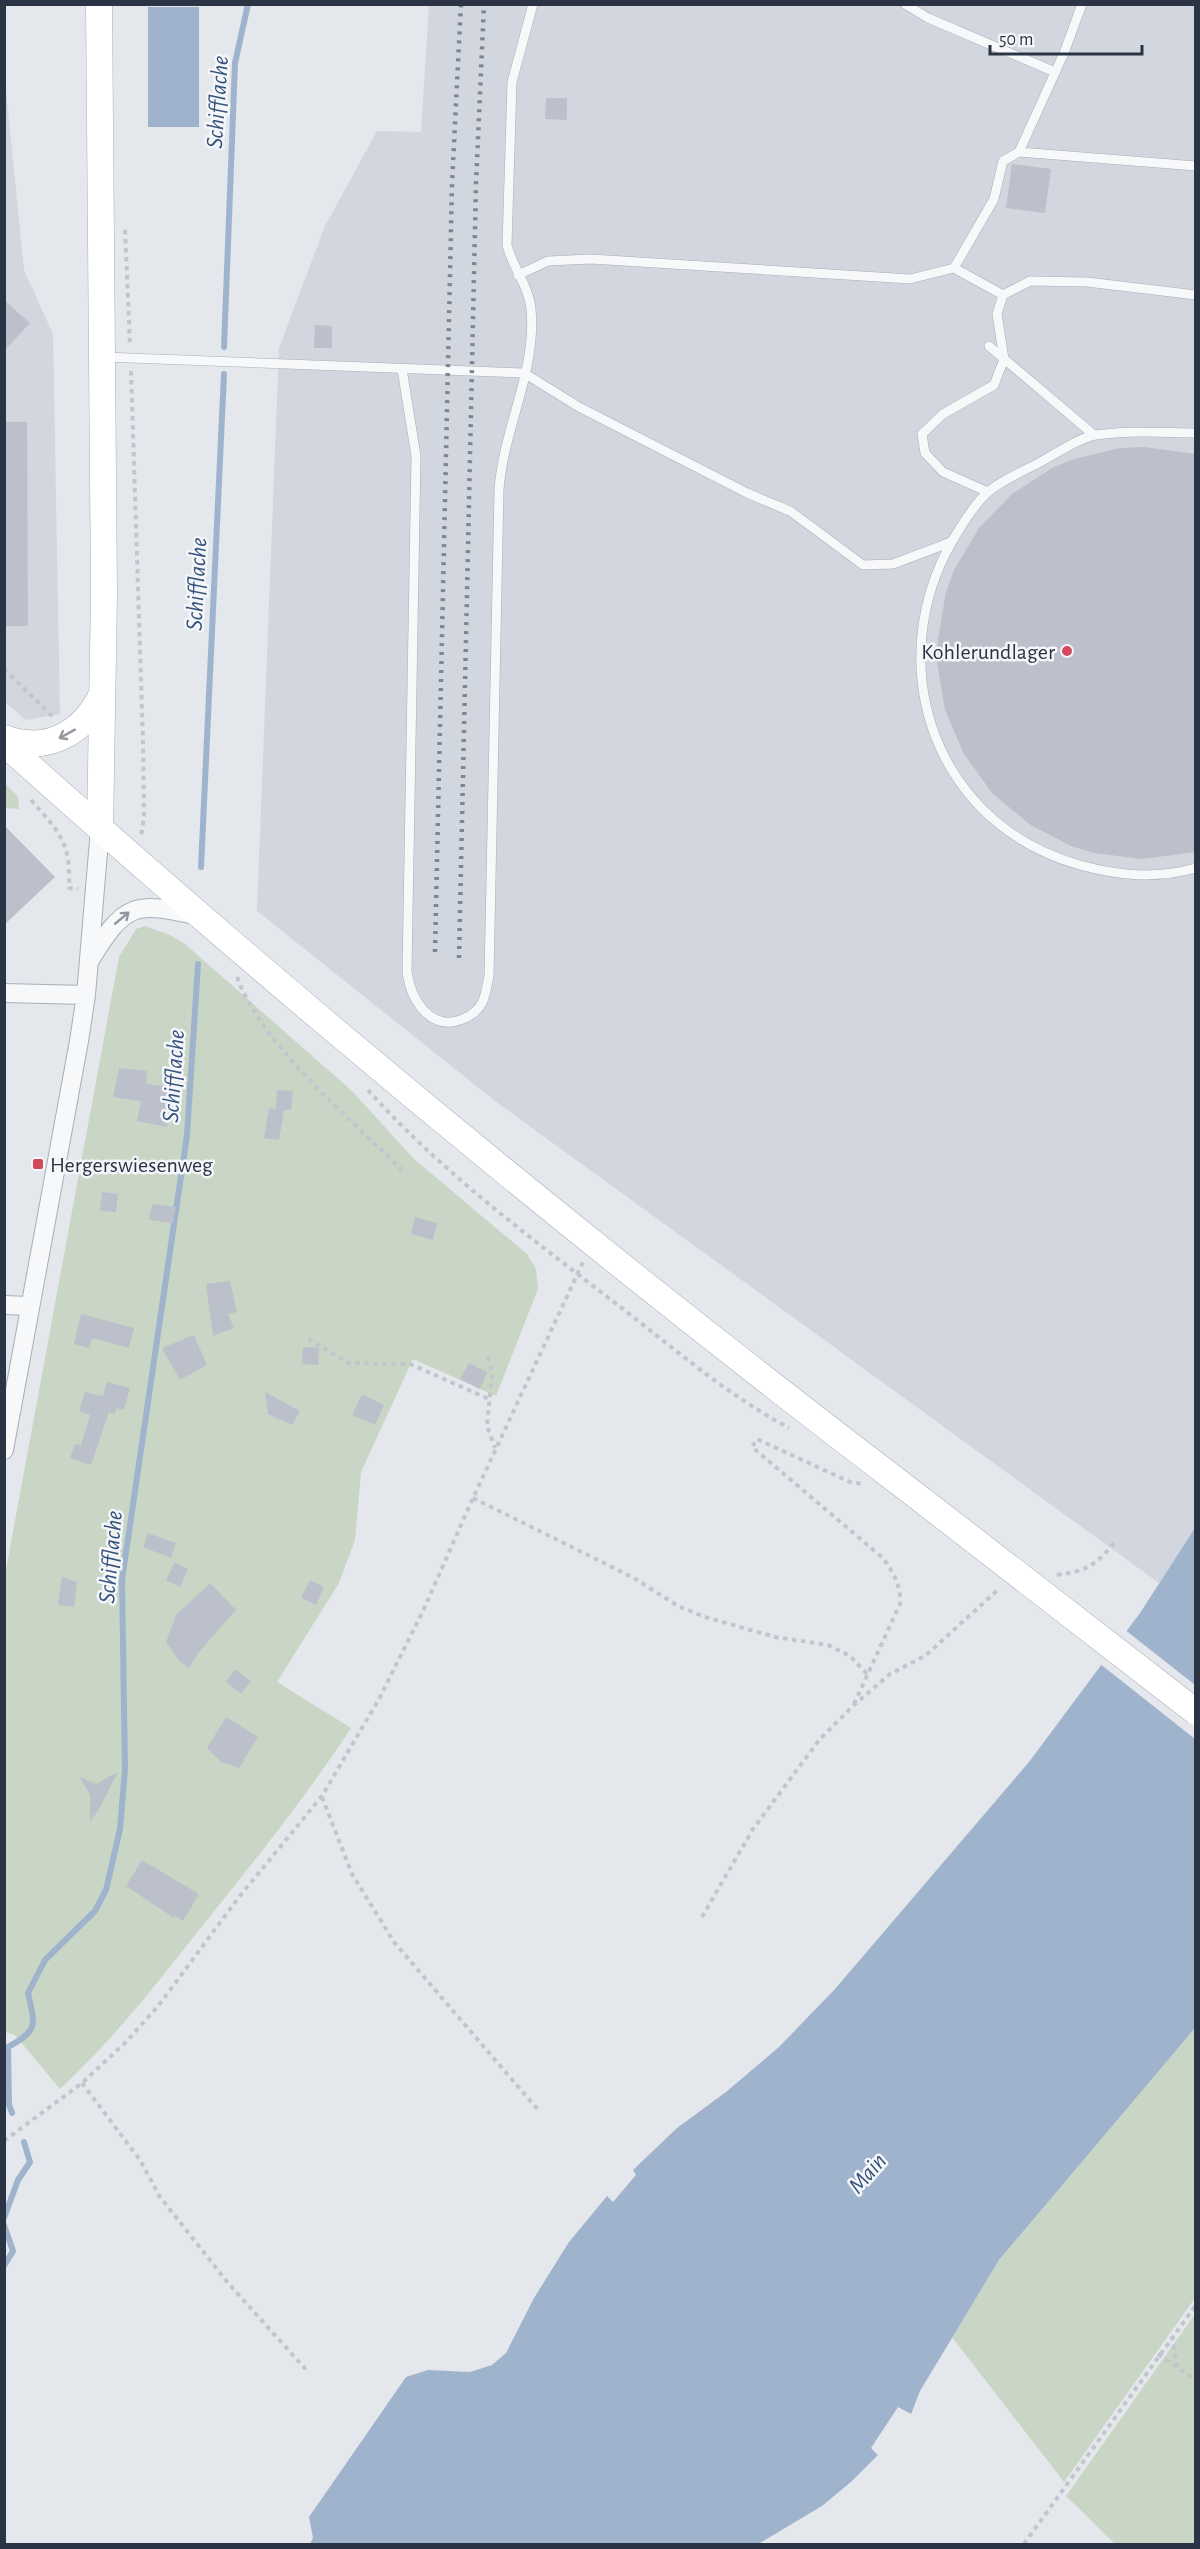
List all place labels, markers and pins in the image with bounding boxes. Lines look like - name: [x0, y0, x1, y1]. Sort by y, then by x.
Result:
- place label: Kohlerundlager: [921, 641, 1055, 663]
- marker: Kohlerundlager: [1060, 644, 1074, 658]
- place label: Hergerswiesenweg: [50, 1154, 213, 1176]
- marker: Hergerswiesenweg: [31, 1157, 45, 1171]

